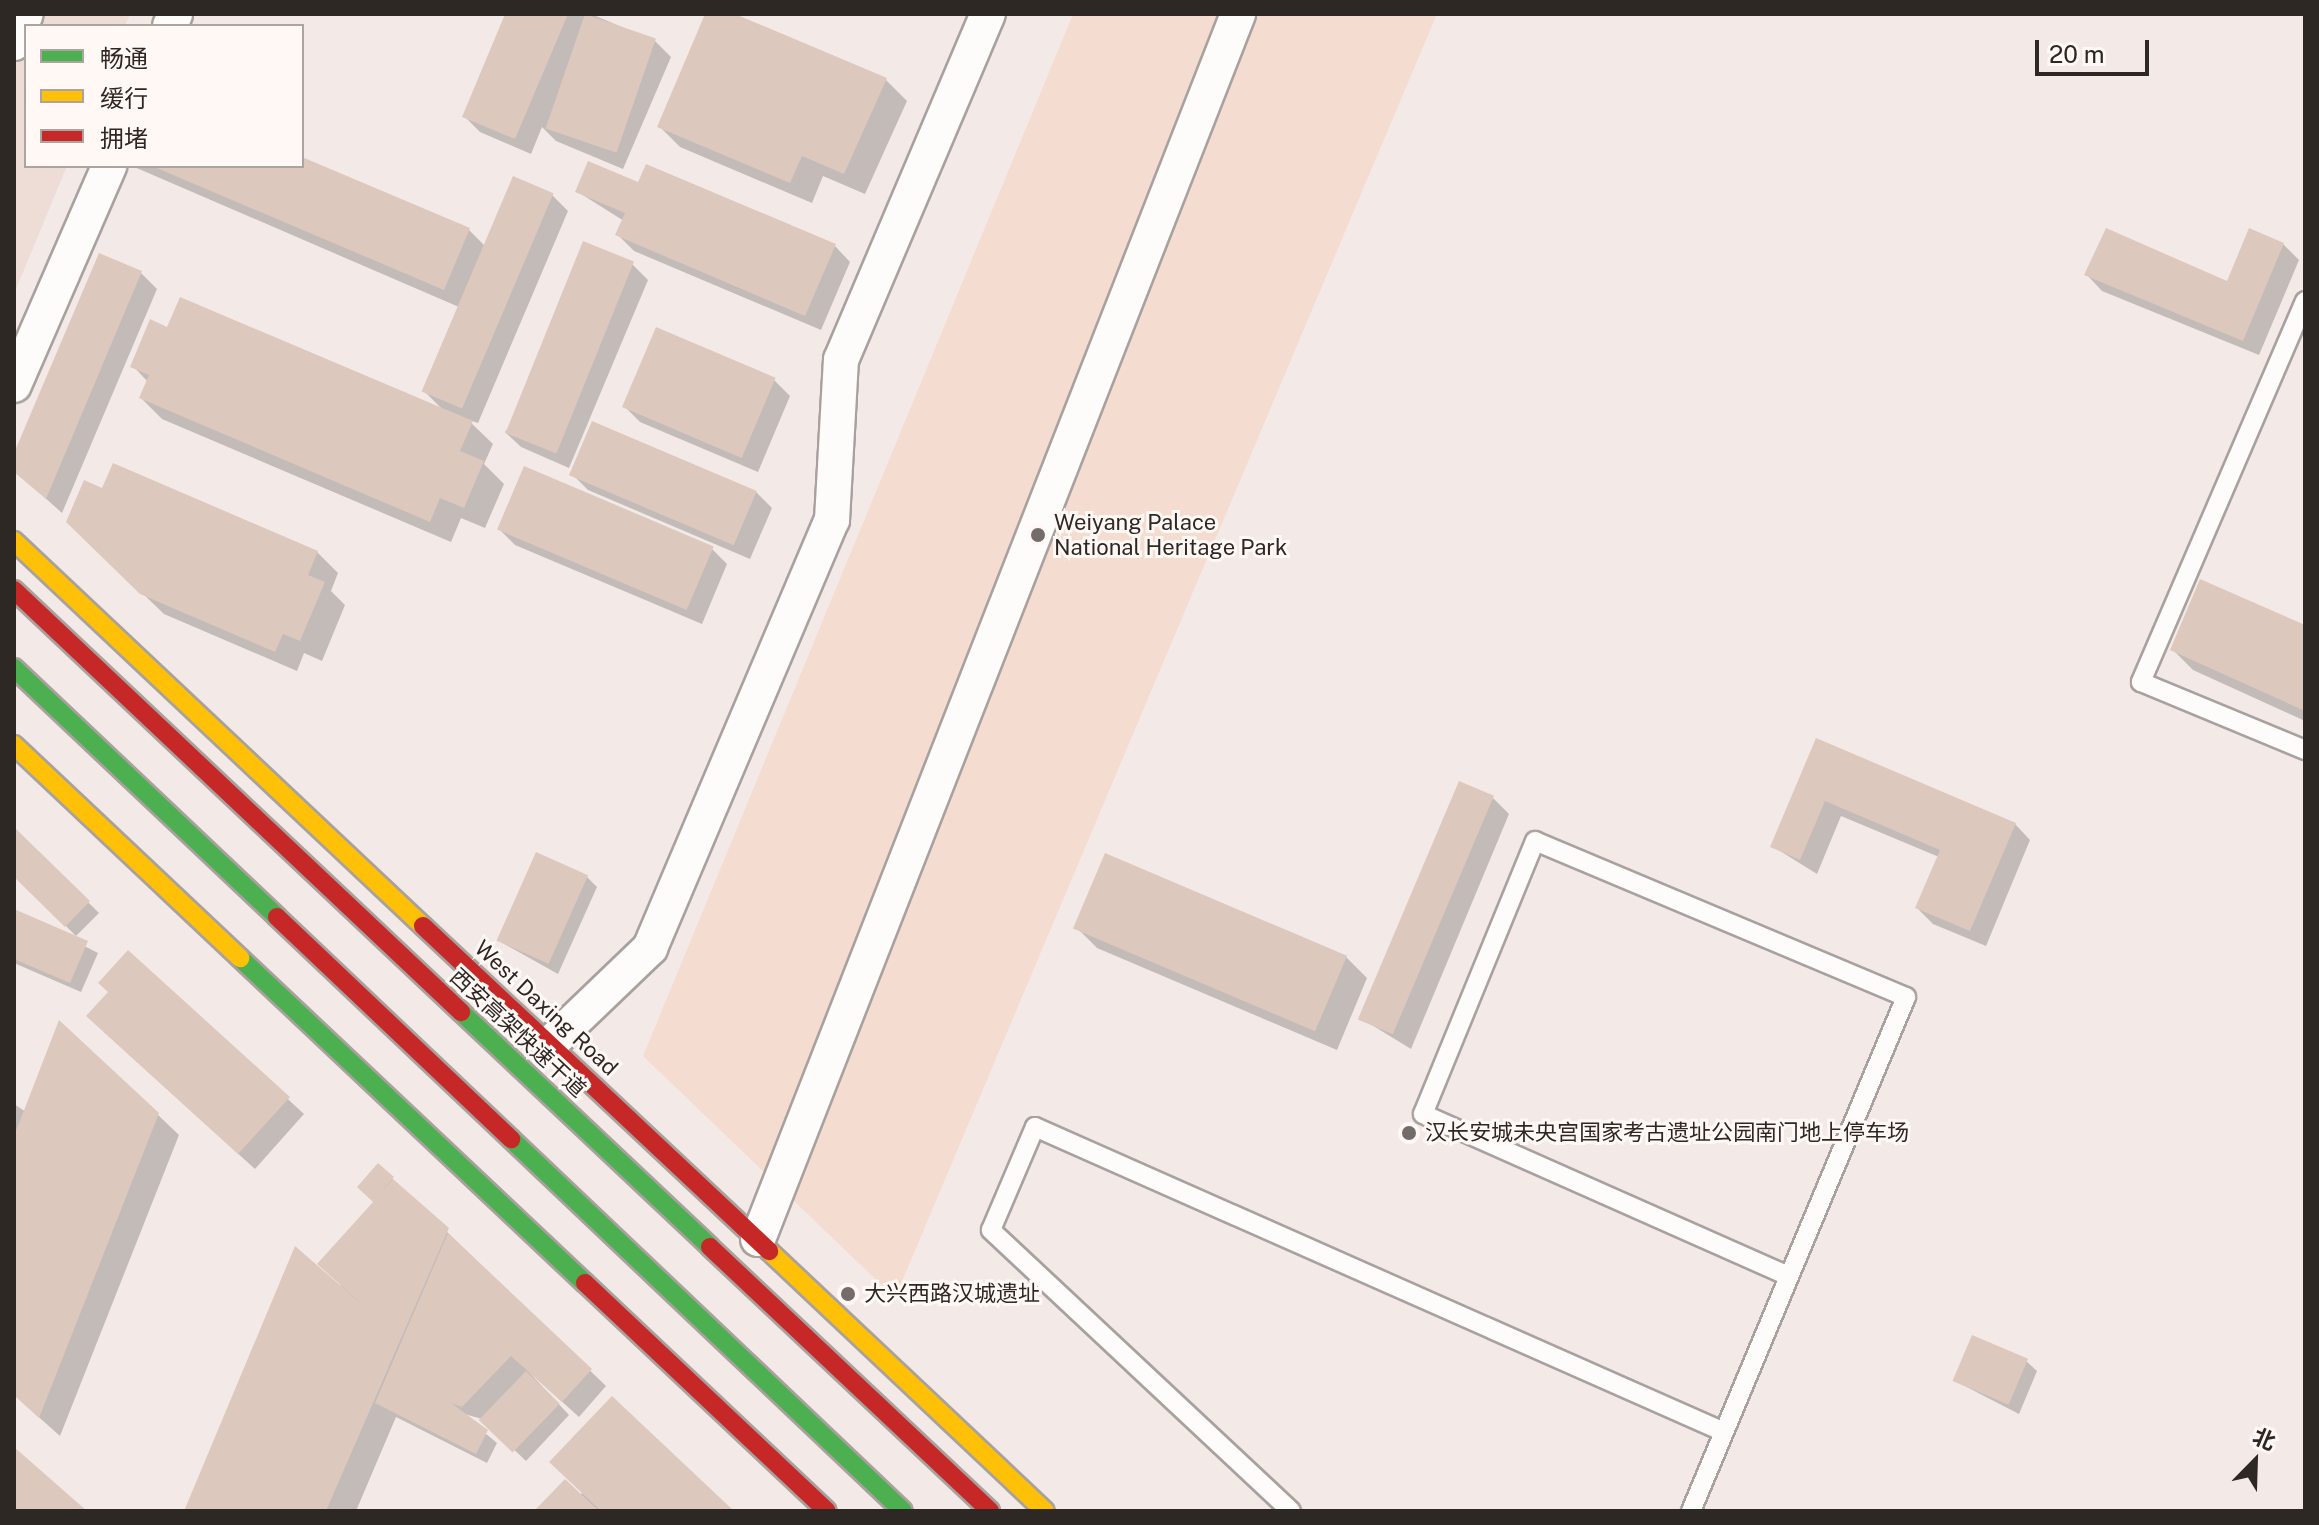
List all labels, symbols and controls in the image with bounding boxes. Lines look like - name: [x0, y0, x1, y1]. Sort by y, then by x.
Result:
- legend: [24, 24, 304, 168]
- scale bar: [2039, 24, 2153, 74]
- text: 20 m: [2049, 40, 2105, 68]
- text: 畅通: [100, 44, 148, 72]
- text: 缓行: [100, 84, 148, 112]
- text: 拥堵: [100, 124, 148, 152]
- place label: Weiyang Palace National Heritage Park: [1054, 509, 1287, 560]
- marker: Weiyang Palace National Heritage Park: [1029, 526, 1047, 544]
- street label: West Daxing Road: [469, 935, 623, 1081]
- street label: 西安高架快速干道: [445, 963, 591, 1103]
- place label: 汉长安城未央宫国家考古遗址公园南门地上停车场: [1425, 1120, 1909, 1146]
- marker: 汉长安城未央宫国家考古遗址公园南门地上停车场: [1400, 1124, 1418, 1142]
- place label: 大兴西路汉城遗址: [864, 1281, 1040, 1307]
- marker: 大兴西路汉城遗址: [839, 1285, 857, 1303]
- north arrow: [2215, 1421, 2295, 1501]
- text: 北: [2249, 1423, 2280, 1455]

